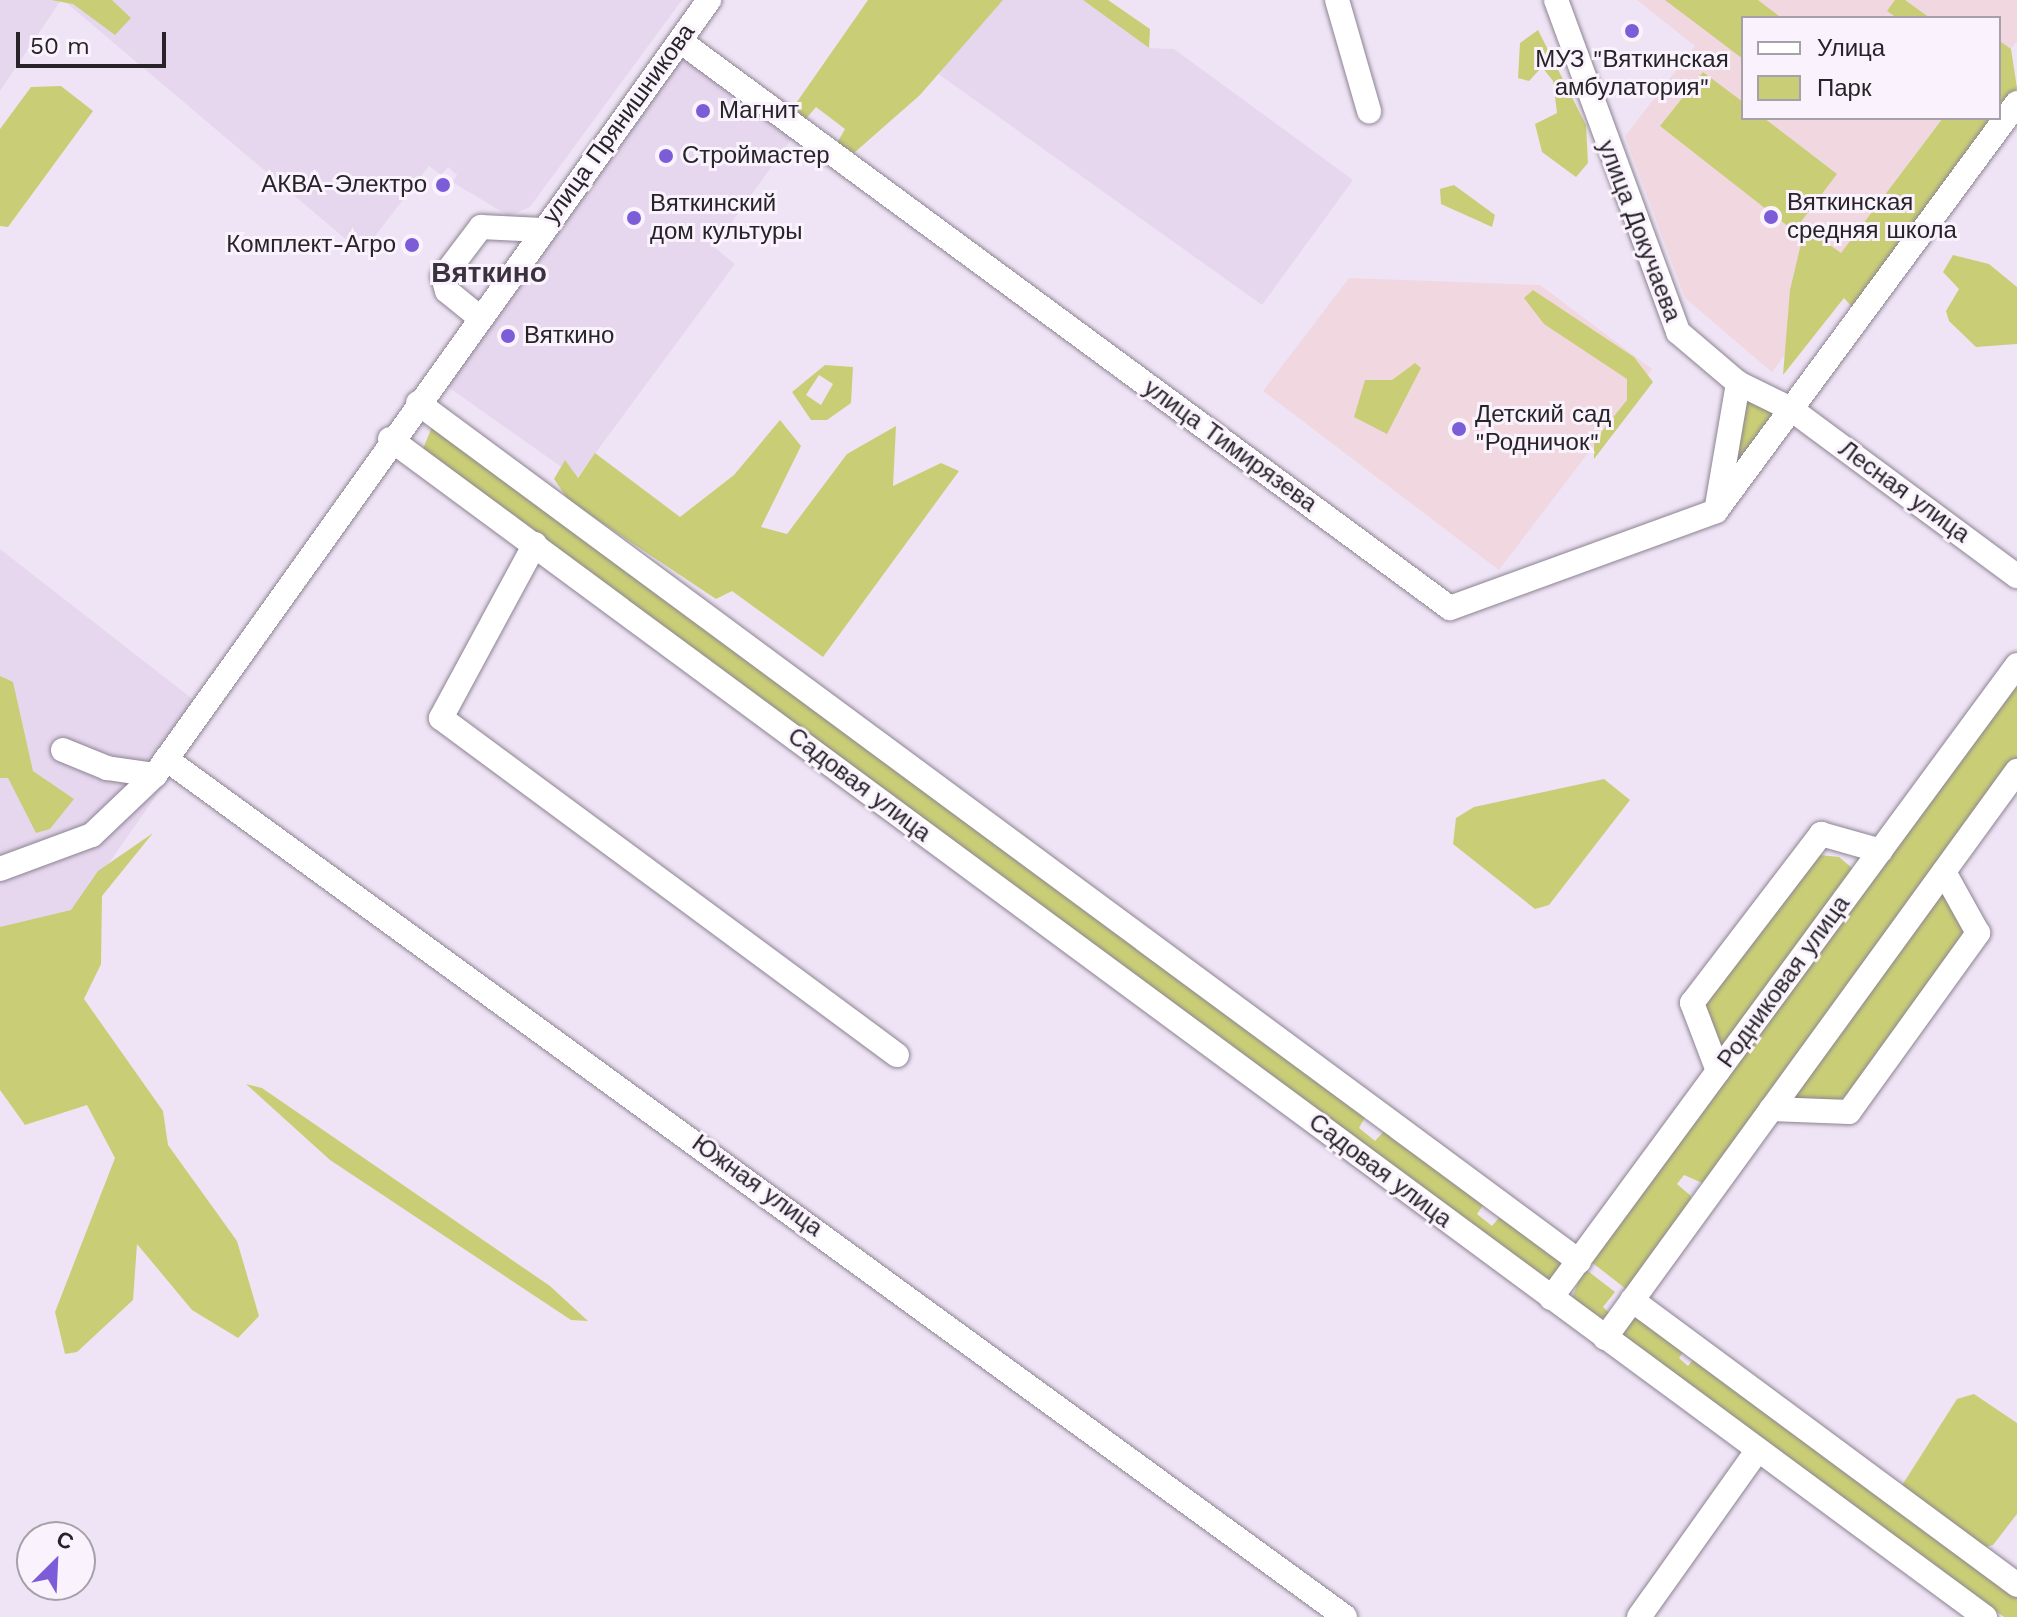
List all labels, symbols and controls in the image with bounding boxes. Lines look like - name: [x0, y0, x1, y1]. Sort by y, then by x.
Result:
- scale bar: [20, 16, 170, 66]
- legend: [1741, 16, 2001, 120]
- street label: улица Прянишникова: [537, 18, 701, 230]
- marker: МУЗ "Вяткинская амбулатория": [1621, 20, 1643, 42]
- text: 50 m: [30, 32, 90, 60]
- text: Улица: [1817, 34, 1885, 62]
- place label: МУЗ "Вяткинская амбулатория": [1535, 46, 1729, 102]
- text: Парк: [1817, 74, 1871, 102]
- place label: Магнит: [719, 97, 799, 125]
- marker: Магнит: [694, 102, 712, 120]
- street label: улица Докучаева: [1591, 136, 1687, 326]
- place label: Строймастер: [682, 142, 830, 170]
- marker: Строймастер: [657, 147, 675, 165]
- place label: АКВА-Электро: [261, 171, 427, 199]
- marker: АКВА-Электро: [434, 176, 452, 194]
- place label: Вяткинская средняя школа: [1787, 189, 1957, 245]
- place label: Вяткинский дом культуры: [650, 190, 803, 246]
- marker: Вяткинская средняя школа: [1762, 208, 1780, 226]
- marker: Вяткинский дом культуры: [625, 209, 643, 227]
- place label: Комплект-Агро: [226, 231, 396, 259]
- marker: Комплект-Агро: [403, 236, 421, 254]
- district label: Вяткино: [431, 256, 547, 290]
- place label: Вяткино: [524, 322, 614, 350]
- marker: Вяткино: [499, 327, 517, 345]
- street label: улица Тимирязева: [1138, 373, 1322, 519]
- place label: Детский сад "Родничок": [1475, 401, 1611, 457]
- marker: Детский сад "Родничок": [1450, 420, 1468, 438]
- street label: Лесная улица: [1833, 435, 1975, 549]
- street label: Садовая улица: [782, 722, 936, 848]
- street label: Родниковая улица: [1712, 890, 1856, 1074]
- street label: Садовая улица: [1303, 1108, 1457, 1234]
- street label: Южная улица: [686, 1129, 828, 1243]
- north arrow: [16, 1521, 96, 1601]
- text: С: [53, 1526, 77, 1555]

